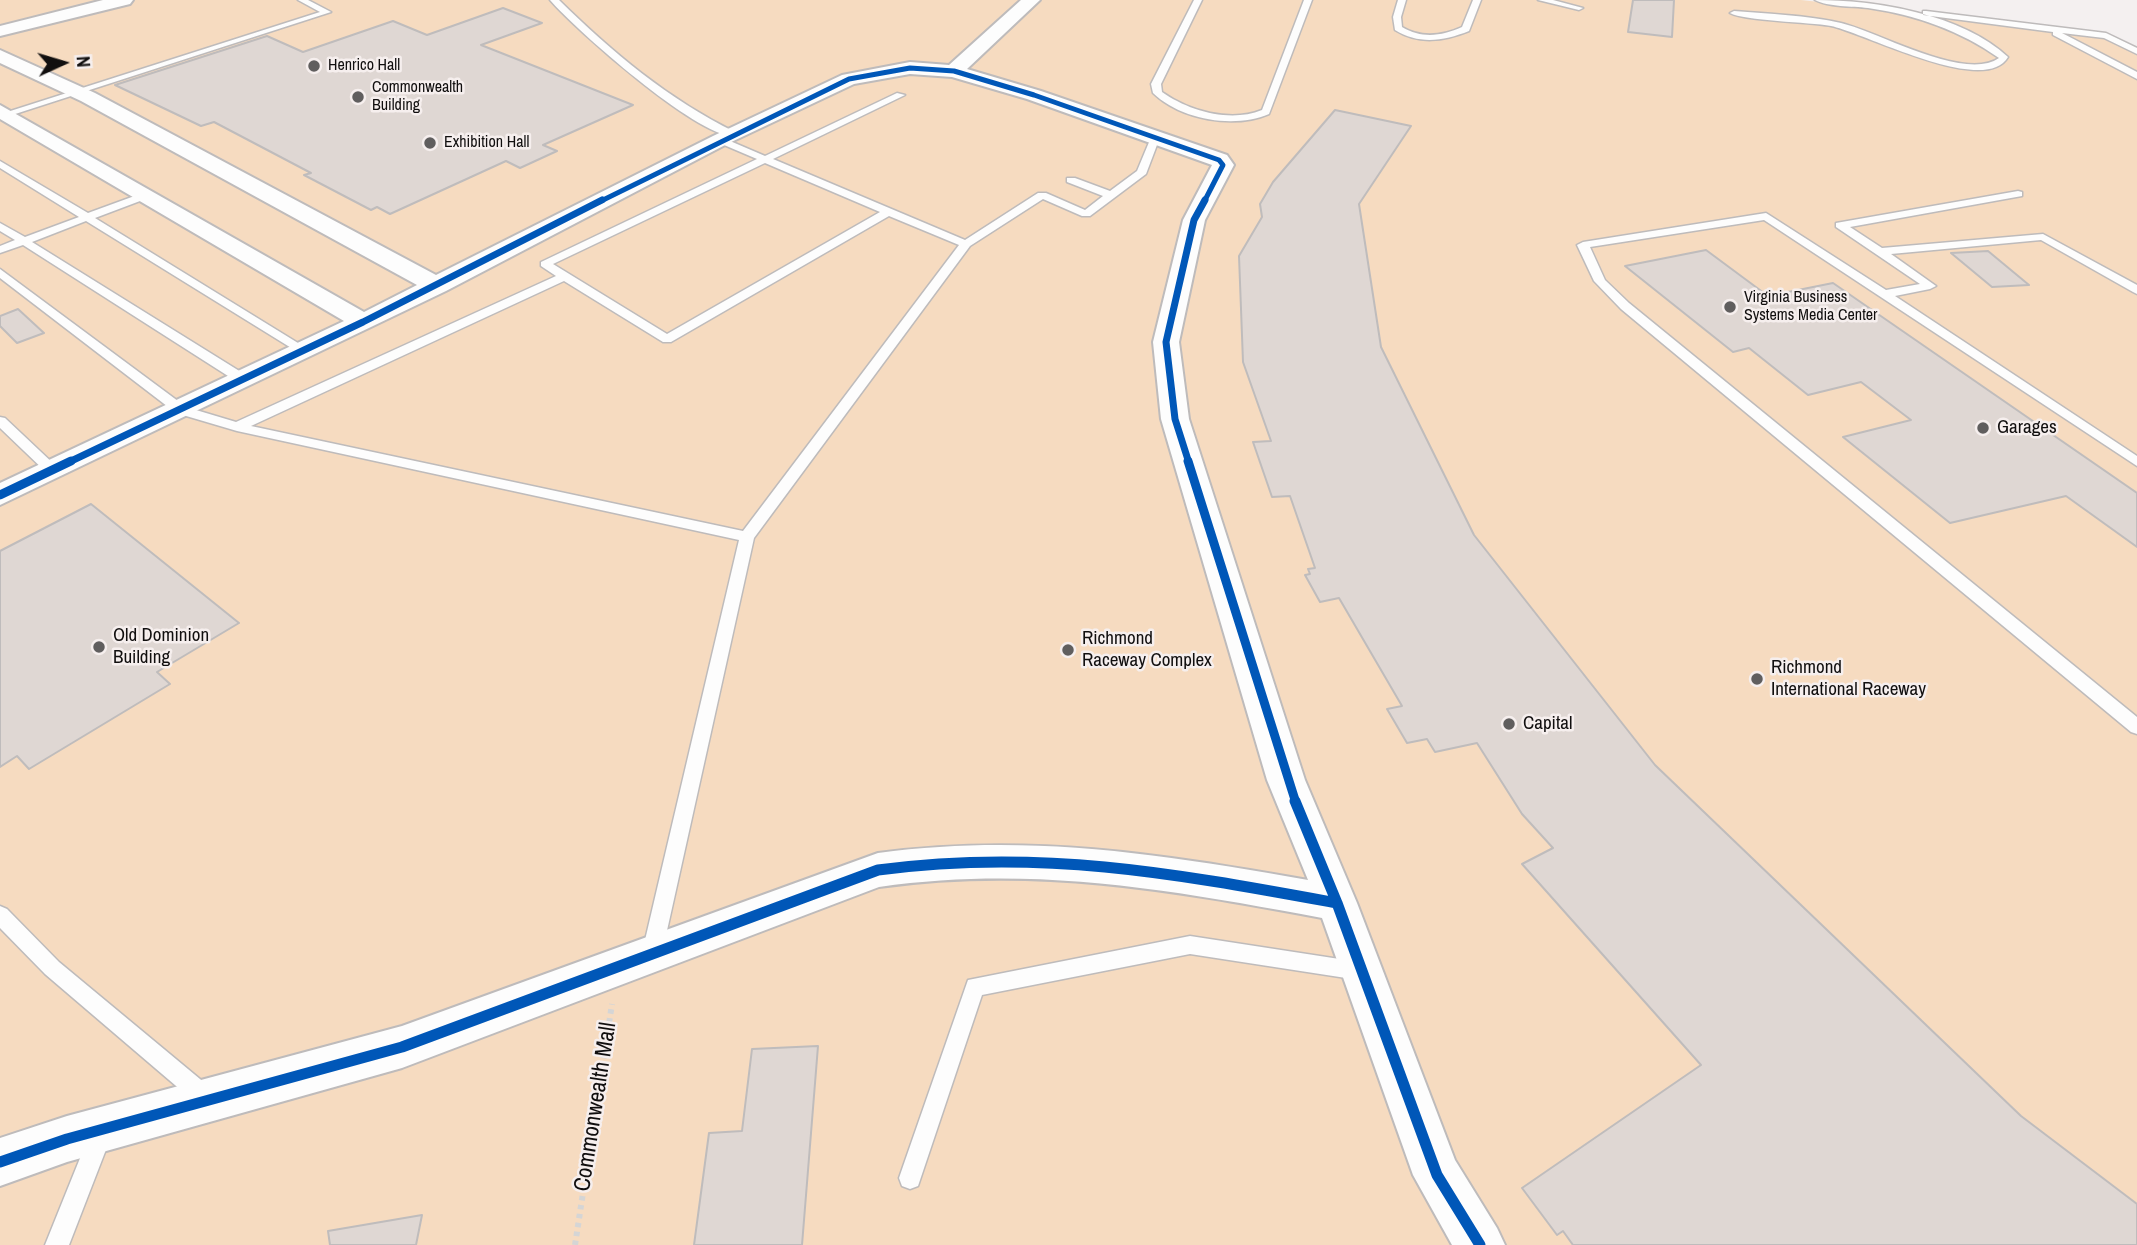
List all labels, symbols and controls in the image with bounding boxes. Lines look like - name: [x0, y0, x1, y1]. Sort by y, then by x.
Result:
- north arrow: [28, 28, 98, 98]
- text: N: [71, 55, 97, 68]
- place label: Henrico Hall: [328, 56, 400, 76]
- marker: Henrico Hall: [306, 58, 322, 74]
- place label: Commonwealth Building: [372, 78, 463, 116]
- marker: Commonwealth Building: [350, 89, 366, 105]
- place label: Exhibition Hall: [444, 133, 529, 153]
- marker: Exhibition Hall: [422, 135, 438, 151]
- place label: Virginia Business Systems Media Center: [1744, 288, 1877, 326]
- marker: Virginia Business Systems Media Center: [1722, 299, 1738, 315]
- place label: Garages: [1997, 417, 2057, 439]
- marker: Garages: [1975, 420, 1991, 436]
- place label: Old Dominion Building: [113, 625, 209, 669]
- place label: Richmond Raceway Complex: [1082, 628, 1212, 672]
- marker: Old Dominion Building: [91, 639, 107, 655]
- marker: Richmond Raceway Complex: [1060, 642, 1076, 658]
- place label: Richmond International Raceway: [1771, 657, 1926, 701]
- marker: Richmond International Raceway: [1749, 671, 1765, 687]
- place label: Capital: [1523, 713, 1572, 735]
- marker: Capital: [1501, 716, 1517, 732]
- street label: Commonwealth Mall: [569, 1020, 623, 1194]

